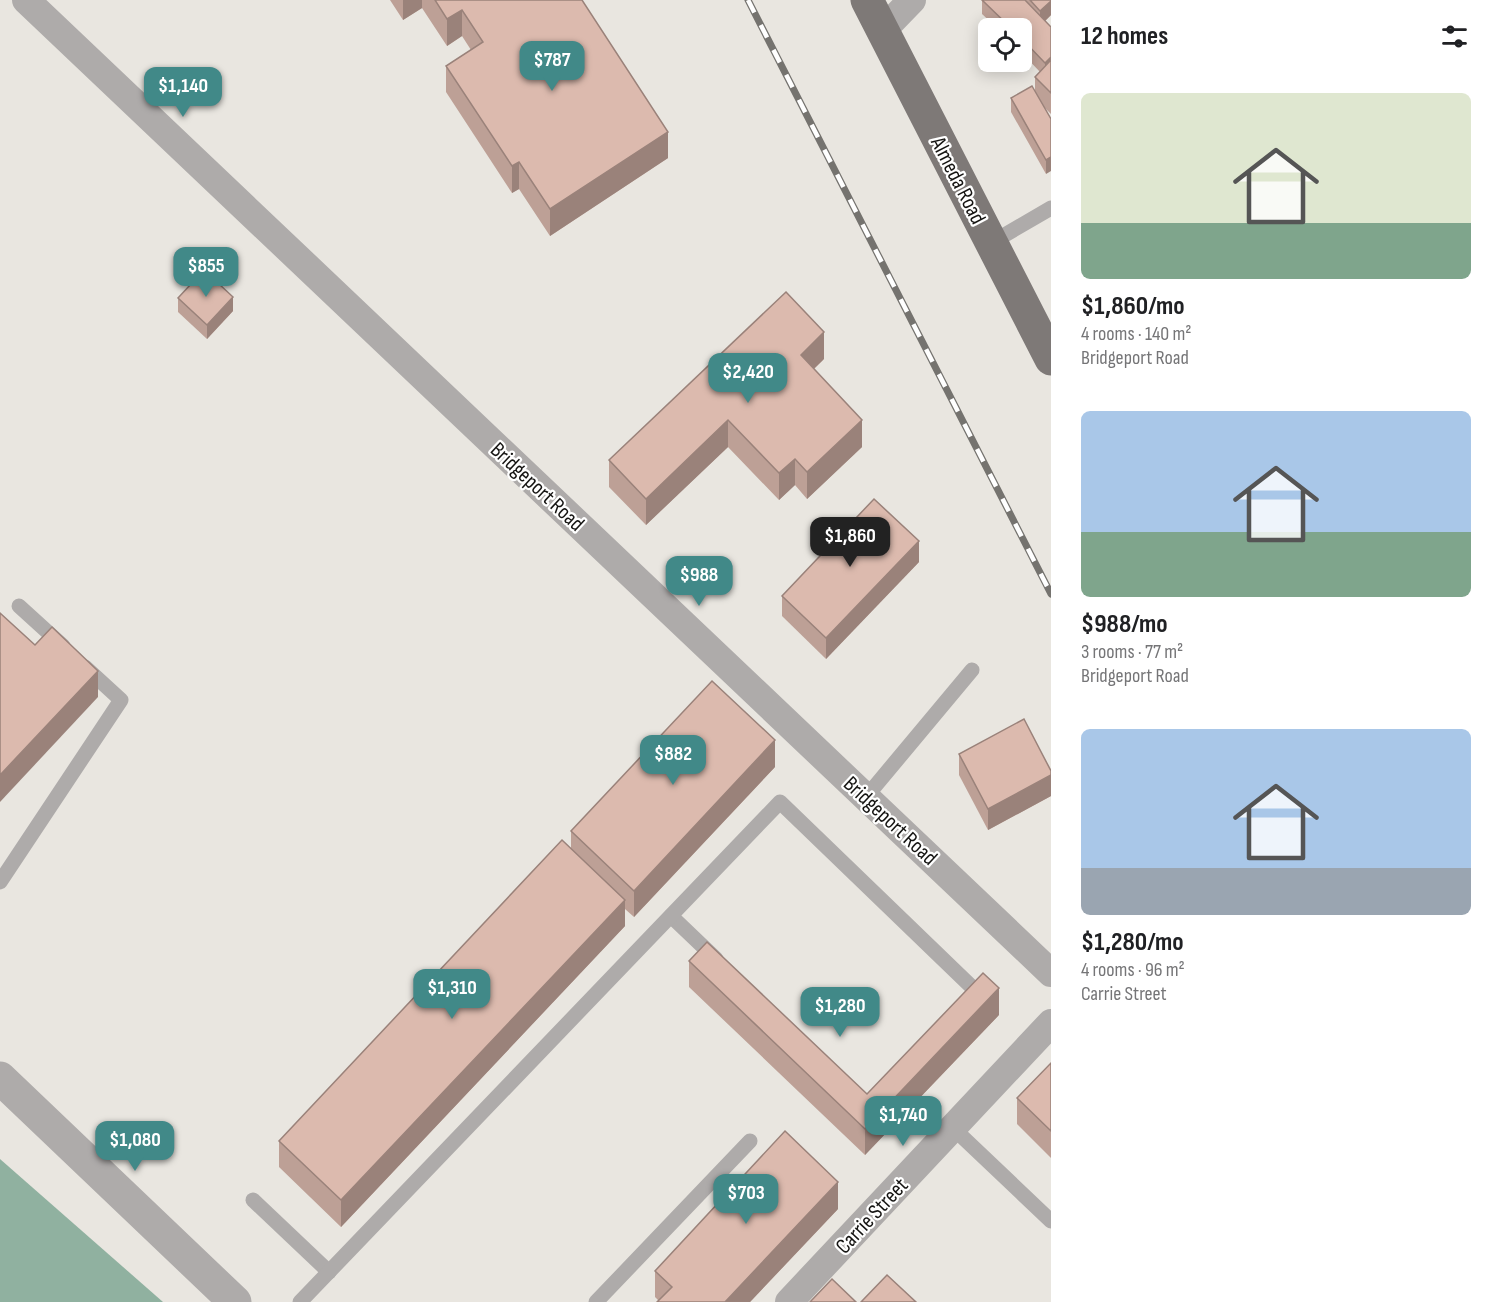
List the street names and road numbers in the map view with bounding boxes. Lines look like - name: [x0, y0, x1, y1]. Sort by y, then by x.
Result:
- street label: Almeda Road: [924, 132, 991, 229]
- street label: Bridgeport Road: [484, 437, 590, 537]
- street label: Bridgeport Road: [837, 771, 943, 871]
- street label: Carrie Street: [830, 1172, 914, 1260]

